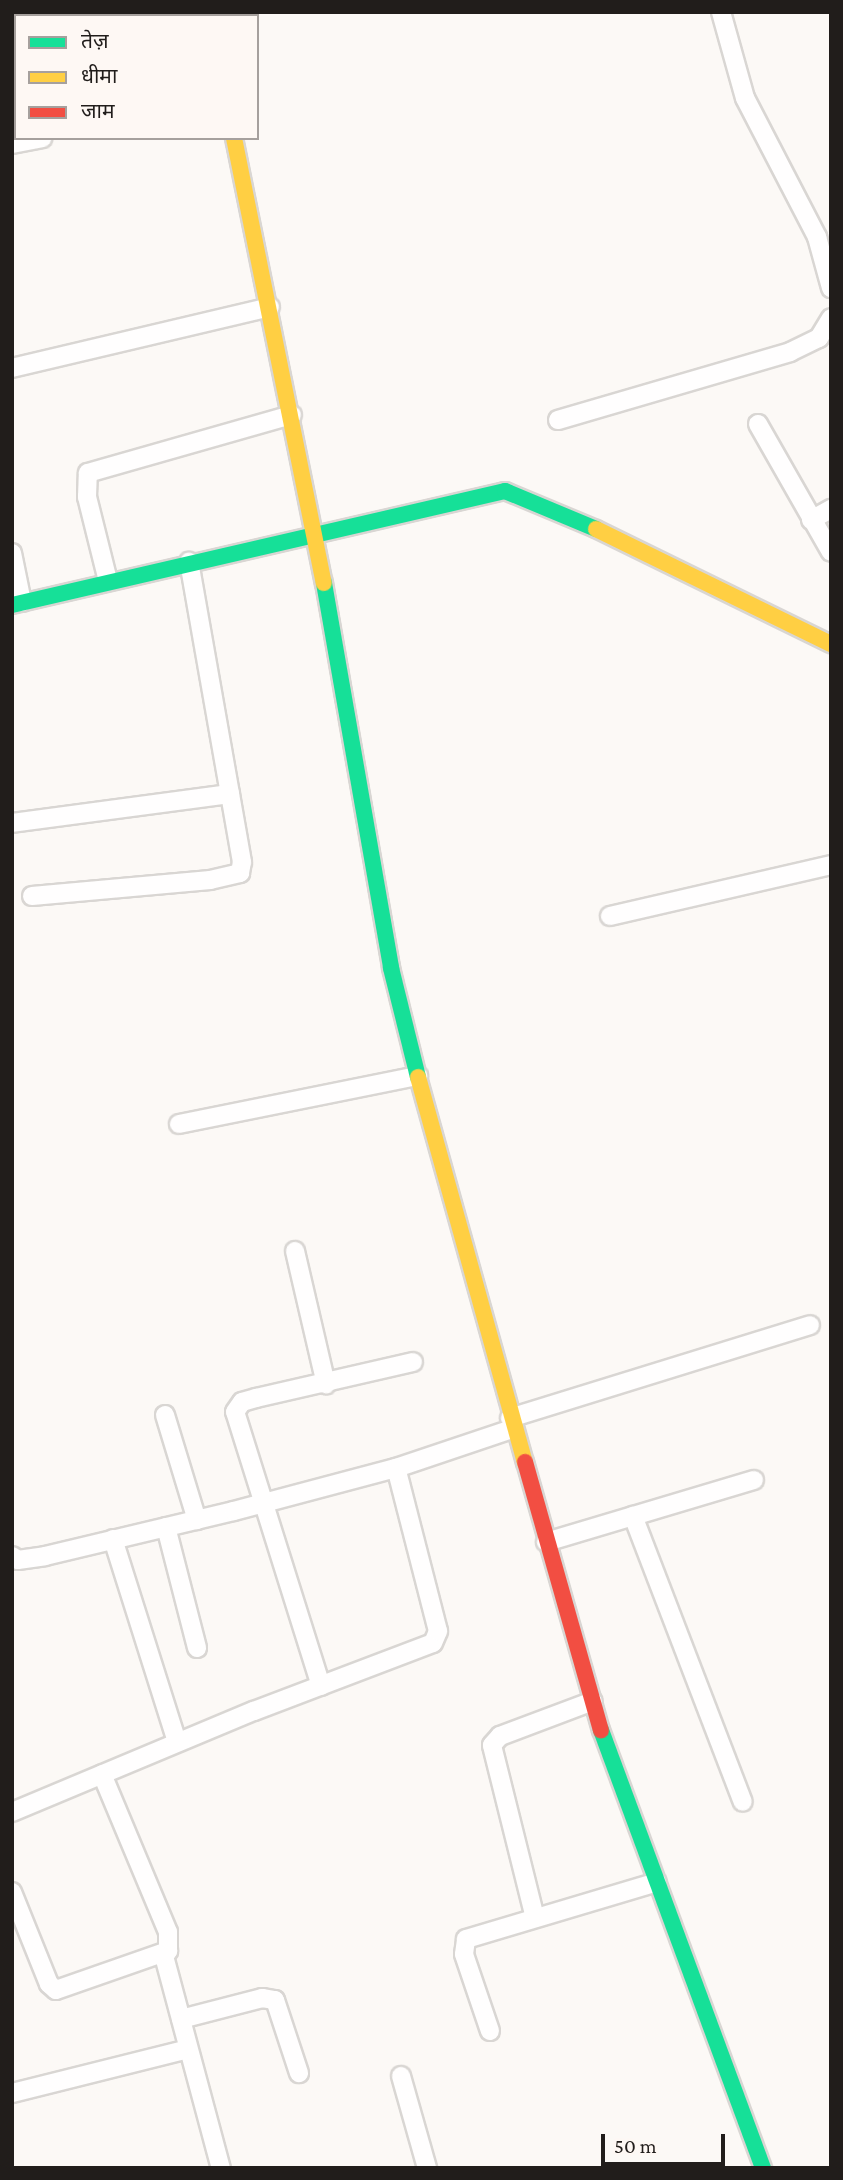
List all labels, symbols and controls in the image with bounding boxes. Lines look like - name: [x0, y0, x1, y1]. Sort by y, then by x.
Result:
- legend: [14, 14, 259, 140]
- text: तेज़: [81, 29, 109, 53]
- text: धीमा: [81, 64, 117, 88]
- text: जाम: [81, 99, 115, 123]
- scale bar: [605, 2120, 729, 2164]
- text: 50 m: [614, 2134, 657, 2158]

